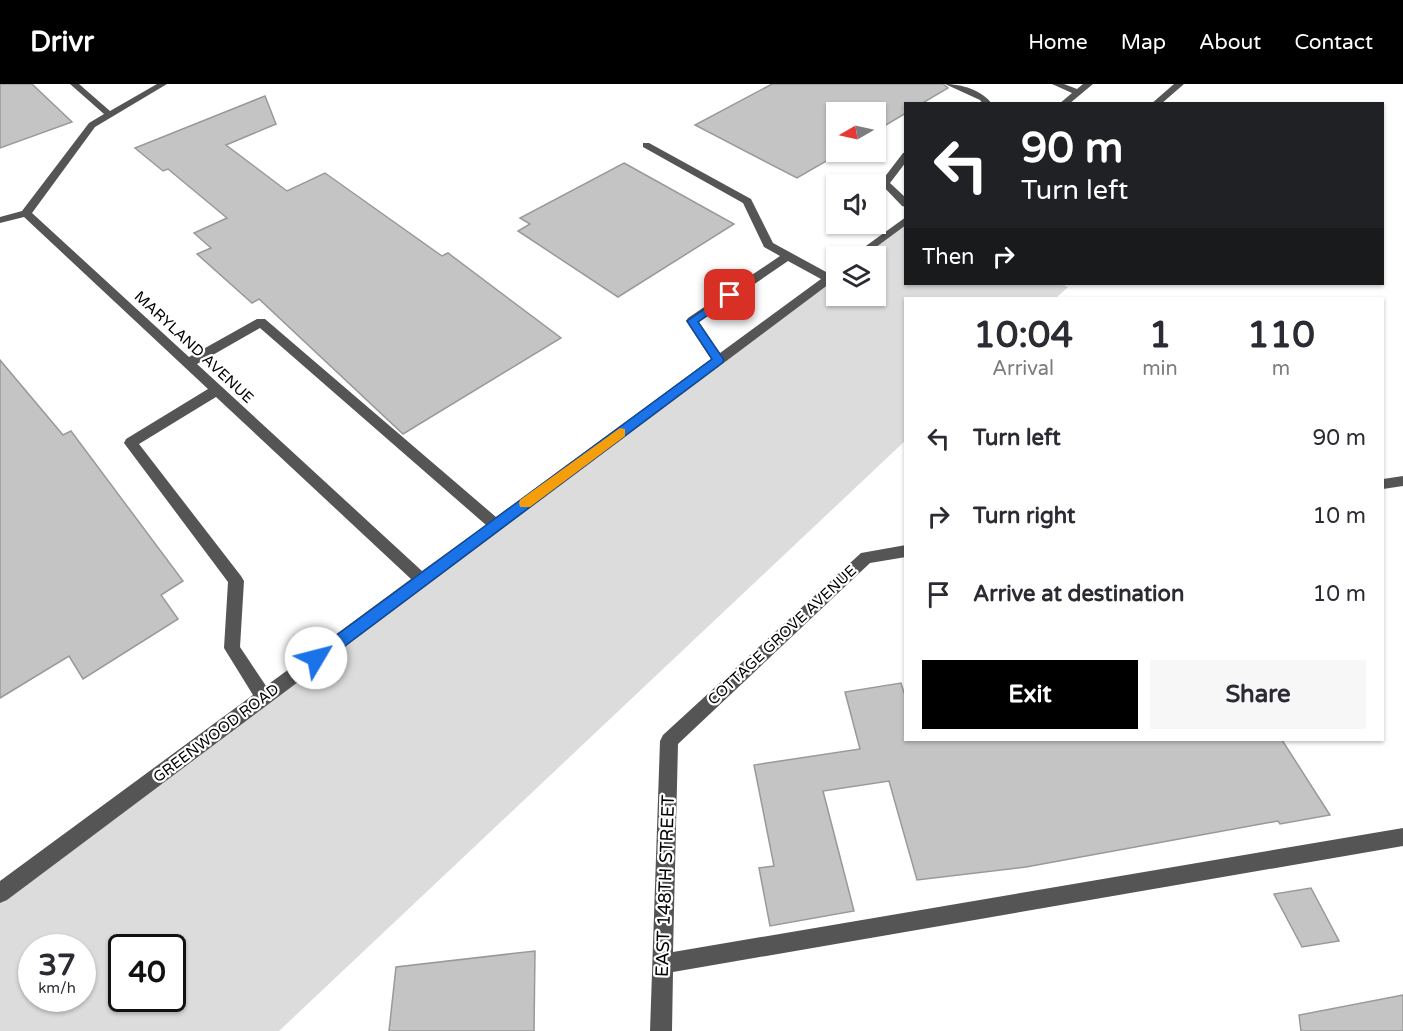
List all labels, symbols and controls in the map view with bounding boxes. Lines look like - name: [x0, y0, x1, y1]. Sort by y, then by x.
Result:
- text: Drivr: [30, 25, 94, 59]
- text: Home: [1028, 30, 1088, 55]
- text: Map: [1121, 30, 1166, 55]
- text: About: [1199, 30, 1261, 55]
- text: Contact: [1294, 30, 1373, 55]
- north arrow: [826, 102, 886, 162]
- map controls: [826, 102, 886, 306]
- text: 90 m: [1021, 123, 1123, 174]
- icon: left: [922, 126, 1000, 204]
- button: sound: [826, 174, 886, 234]
- text: Turn left: [1021, 174, 1128, 207]
- icon: right: [987, 240, 1020, 273]
- text: Then: [922, 244, 975, 270]
- button: layers: [826, 246, 886, 306]
- pin: [704, 269, 755, 320]
- icon: arrive: [713, 278, 746, 311]
- street label: MARYLAND AVENUE: [131, 287, 257, 407]
- text: 10:04: [973, 314, 1073, 357]
- text: 1: [1149, 314, 1171, 357]
- text: 110: [1247, 314, 1315, 357]
- text: Arrival: [992, 357, 1054, 381]
- text: min: [1142, 357, 1178, 381]
- text: m: [1272, 357, 1290, 381]
- icon: left: [922, 422, 955, 455]
- text: Turn left: [973, 425, 1061, 451]
- text: 90 m: [1312, 425, 1366, 451]
- icon: right: [922, 500, 955, 533]
- text: Turn right: [973, 503, 1075, 529]
- text: 10 m: [1312, 503, 1366, 529]
- street label: COTTAGE GROVE AVENUE: [704, 561, 860, 709]
- icon: arrive: [922, 578, 955, 611]
- text: Arrive at destination: [973, 581, 1184, 607]
- text: 10 m: [1312, 581, 1366, 607]
- position arrow: [284, 626, 348, 690]
- button: Exit: [922, 660, 1138, 729]
- button: Share: [1150, 660, 1366, 729]
- street label: GREENWOOD ROAD: [149, 680, 283, 786]
- street label: EAST 148TH STREET: [651, 795, 679, 977]
- speed limit sign: 40: [108, 934, 186, 1012]
- text: 37: [38, 947, 76, 984]
- text: km/h: [38, 979, 76, 997]

